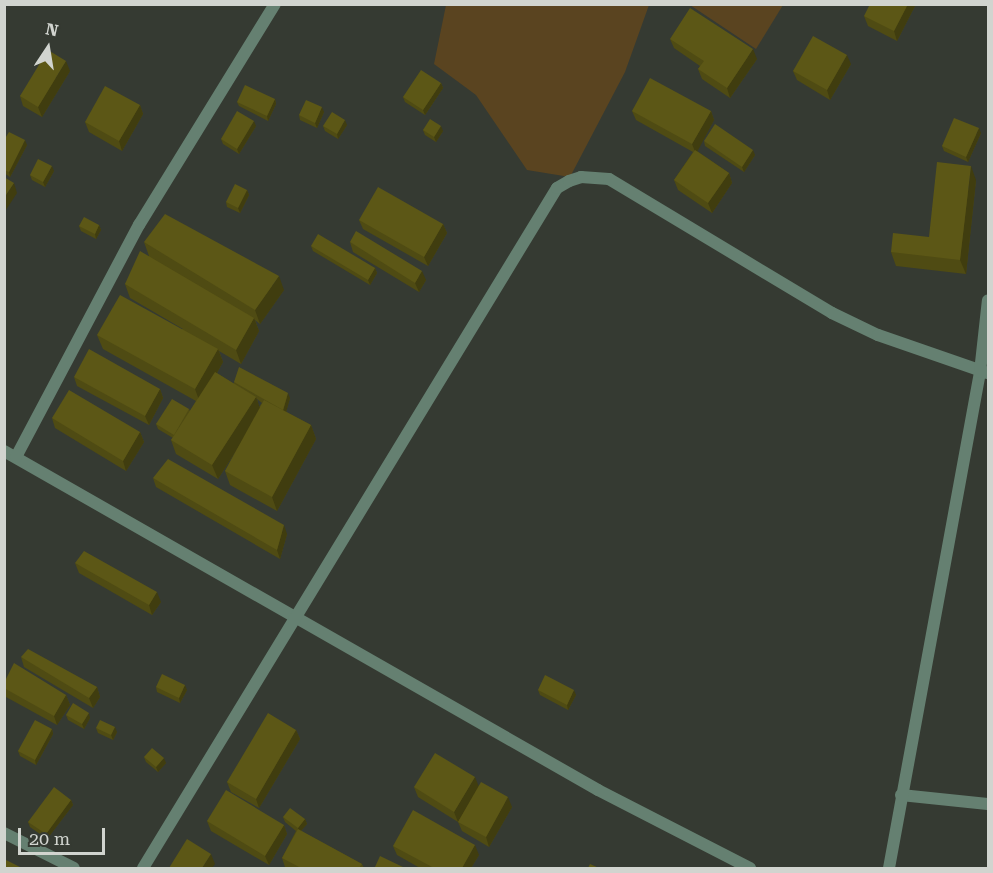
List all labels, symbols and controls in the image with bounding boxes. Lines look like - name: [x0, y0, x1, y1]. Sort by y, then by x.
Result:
- north arrow: [18, 18, 78, 78]
- text: N: [44, 19, 60, 40]
- scale bar: [21, 816, 108, 854]
- text: 20 m: [29, 828, 70, 849]

